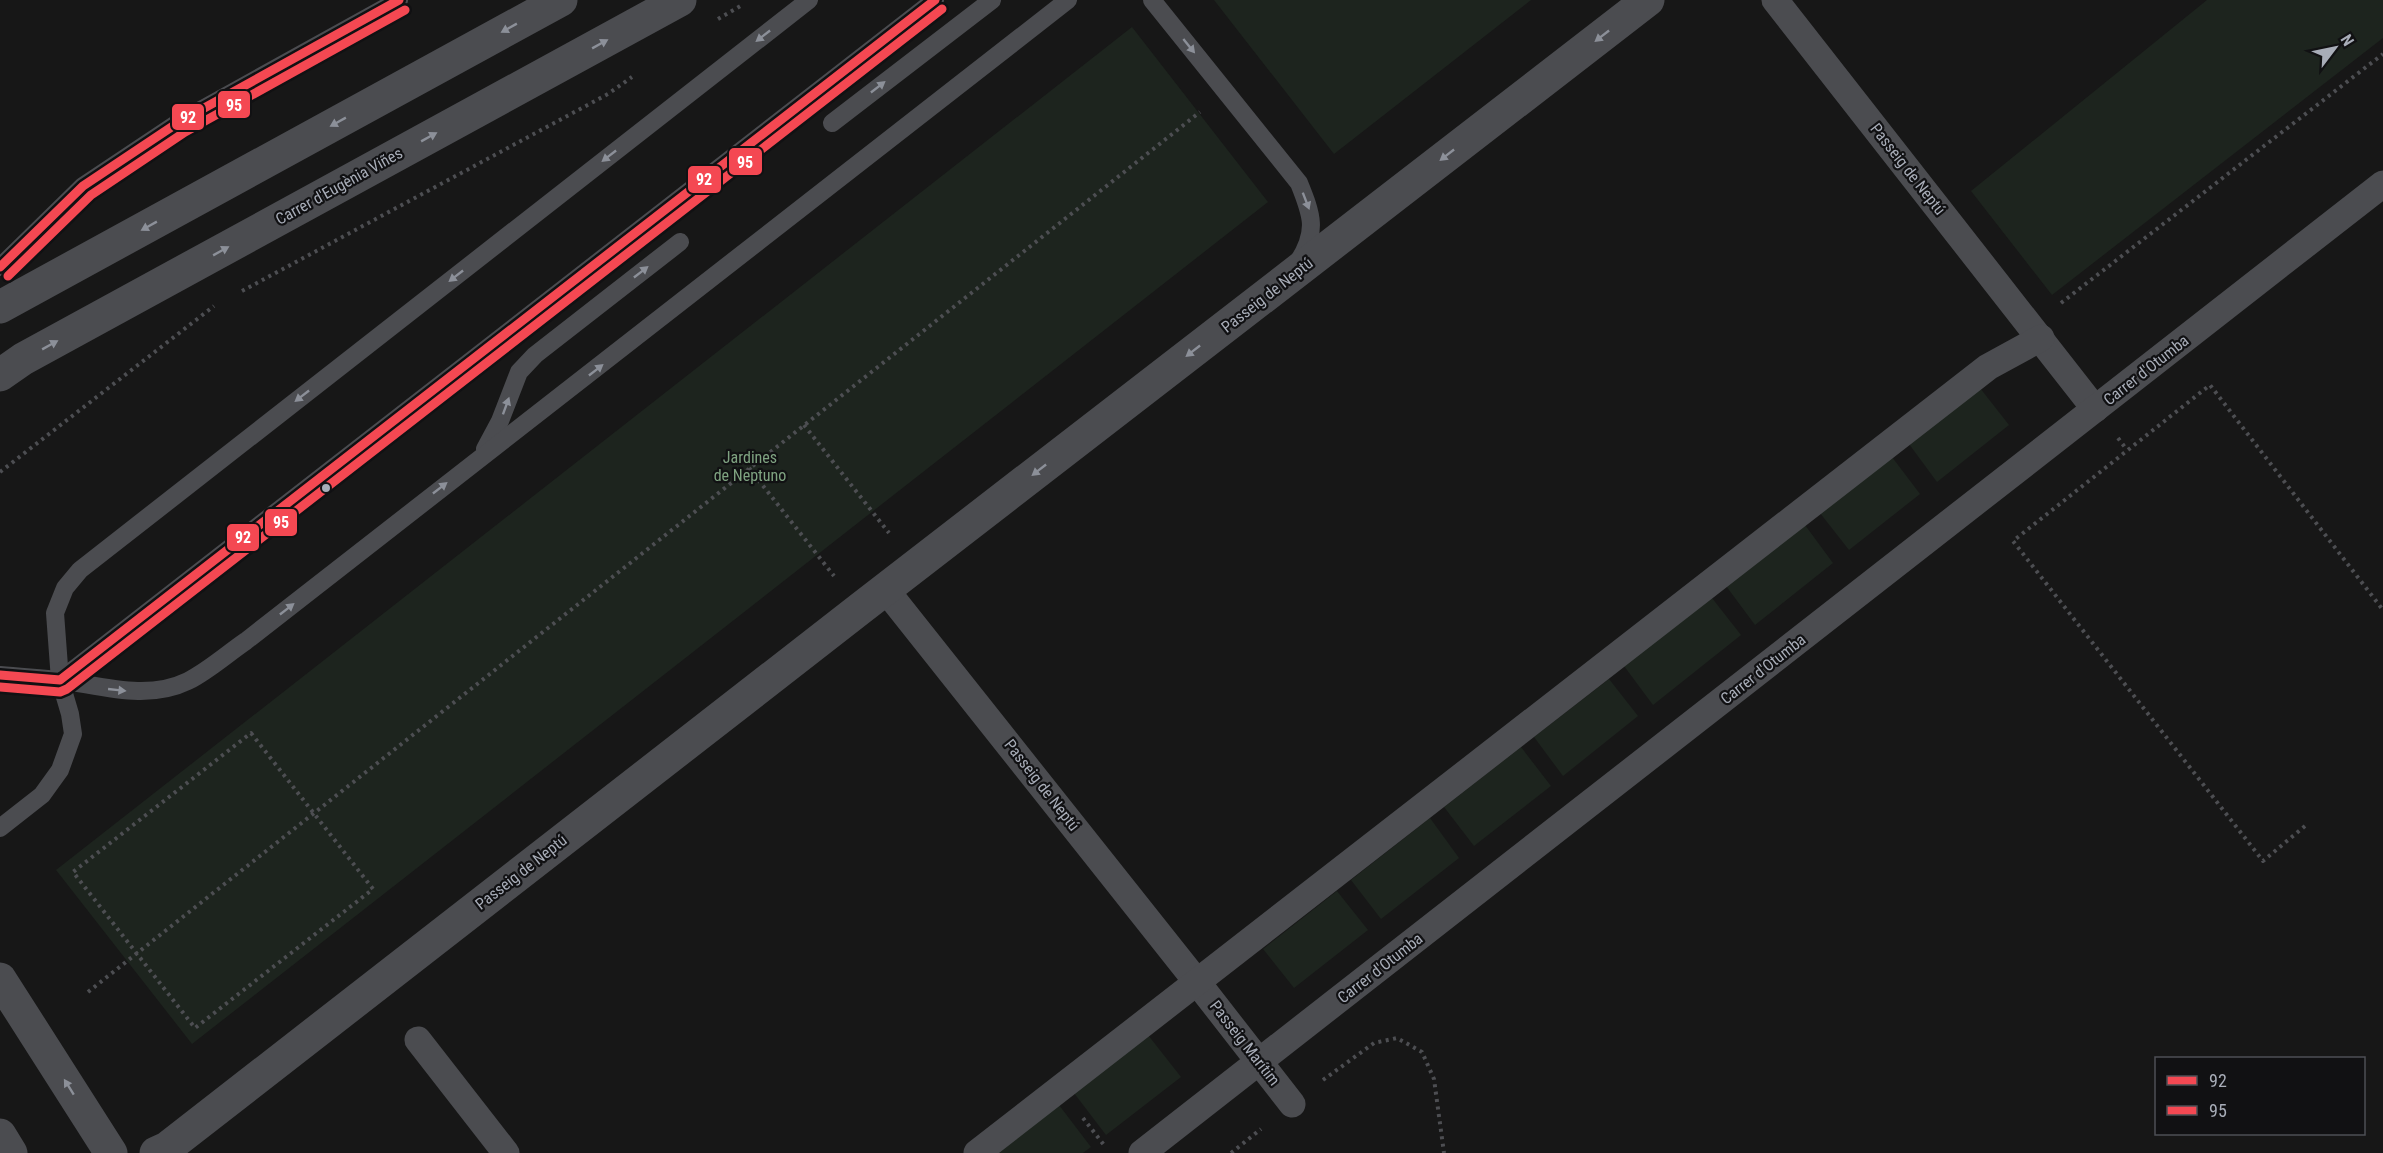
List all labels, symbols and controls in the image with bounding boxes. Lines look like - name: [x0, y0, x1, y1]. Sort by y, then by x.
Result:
- north arrow: [2305, 18, 2365, 78]
- one-way arrow: [500, 23, 517, 33]
- one-way arrow: [755, 29, 770, 41]
- one-way arrow: [1594, 29, 1609, 41]
- text: N: [2337, 31, 2358, 50]
- one-way arrow: [1182, 38, 1195, 53]
- one-way arrow: [592, 39, 609, 49]
- one-way arrow: [871, 81, 886, 93]
- line badge: 95: [217, 90, 251, 119]
- text: 95: [226, 96, 242, 115]
- line badge: 92: [171, 103, 205, 131]
- text: 92: [180, 108, 196, 127]
- one-way arrow: [329, 117, 346, 127]
- street label: Passeig de Neptú: [1866, 120, 1950, 218]
- one-way arrow: [420, 132, 437, 142]
- street label: Carrer d'Eugènia Viñes: [272, 143, 406, 229]
- line badge: 95: [728, 147, 763, 176]
- one-way arrow: [601, 149, 617, 162]
- one-way arrow: [1440, 149, 1455, 161]
- text: 95: [737, 153, 753, 172]
- line badge: 92: [687, 165, 722, 194]
- text: 92: [696, 170, 712, 189]
- one-way arrow: [1301, 192, 1311, 210]
- one-way arrow: [140, 221, 157, 231]
- one-way arrow: [213, 246, 230, 256]
- street label: Passeig de Neptú: [1218, 253, 1316, 337]
- one-way arrow: [634, 266, 649, 278]
- one-way arrow: [448, 269, 463, 281]
- street label: Carrer d'Otumba: [2100, 331, 2192, 409]
- one-way arrow: [41, 340, 58, 350]
- one-way arrow: [1186, 345, 1201, 357]
- one-way arrow: [588, 364, 603, 376]
- one-way arrow: [294, 390, 310, 402]
- one-way arrow: [502, 397, 511, 415]
- park label: Jardines de Neptuno: [714, 448, 786, 485]
- one-way arrow: [1031, 464, 1047, 477]
- unlabelled marker: [320, 482, 332, 494]
- one-way arrow: [433, 482, 448, 494]
- line badge: 95: [264, 508, 298, 537]
- text: 95: [273, 513, 289, 532]
- line badge: 92: [226, 523, 260, 552]
- text: 92: [235, 528, 251, 547]
- one-way arrow: [280, 603, 295, 615]
- street label: Carrer d'Otumba: [1717, 630, 1809, 708]
- one-way arrow: [108, 685, 127, 695]
- street label: Passeig de Neptú: [1000, 736, 1084, 834]
- street label: Passeig de Neptú: [472, 830, 570, 914]
- street label: Carrer d'Otumba: [1334, 929, 1426, 1007]
- street label: Passeig Marítim: [1206, 997, 1284, 1089]
- legend: [2155, 1057, 2365, 1135]
- text: 92: [2209, 1070, 2227, 1091]
- one-way arrow: [63, 1079, 74, 1095]
- text: 95: [2209, 1100, 2227, 1121]

